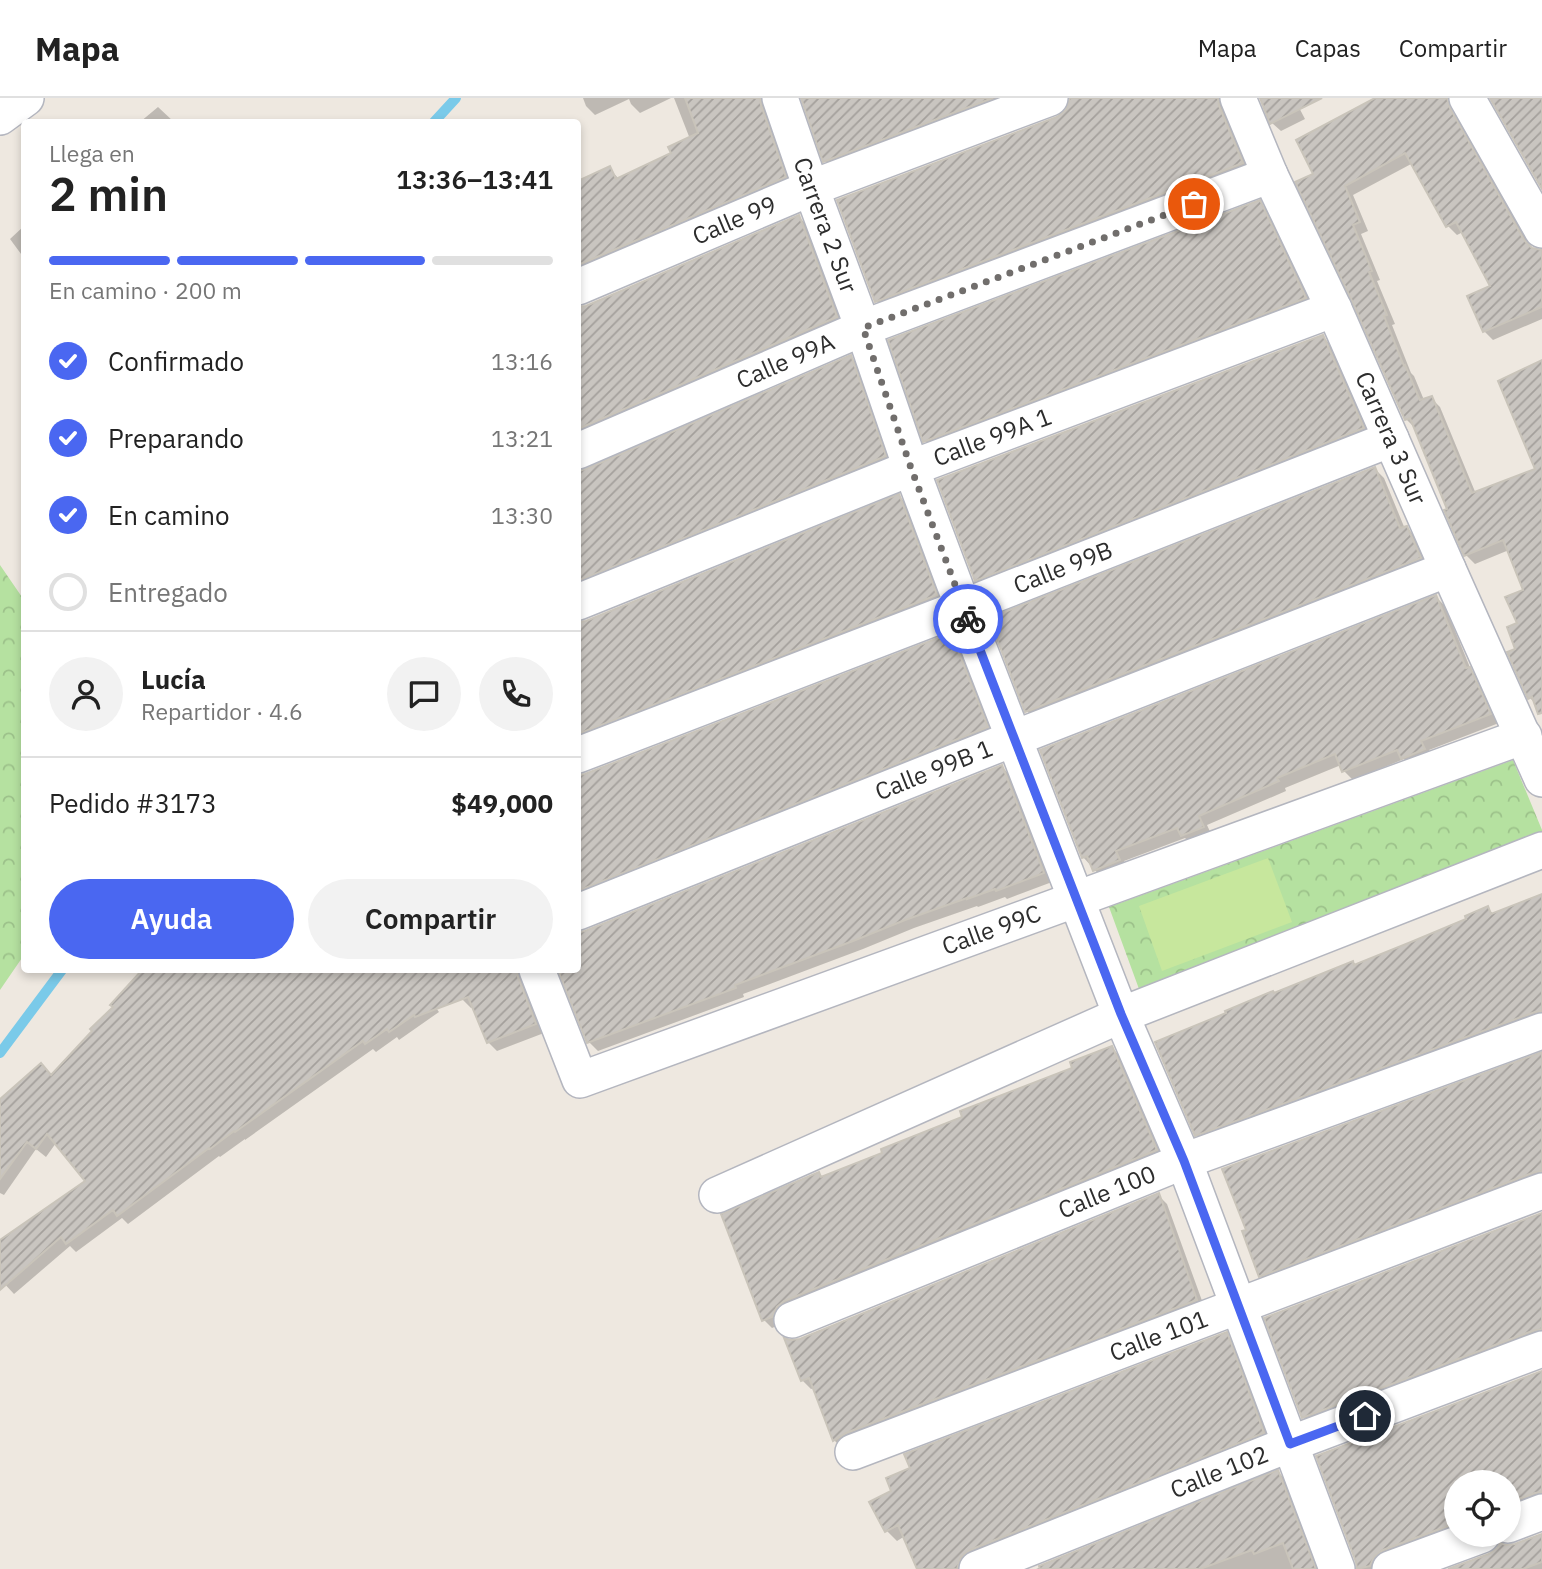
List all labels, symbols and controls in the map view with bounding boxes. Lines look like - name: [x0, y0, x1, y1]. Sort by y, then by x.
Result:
- text: Mapa: [35, 27, 120, 70]
- text: Mapa: [1198, 32, 1257, 64]
- text: Capas: [1295, 32, 1361, 64]
- text: Compartir: [1399, 32, 1507, 64]
- text: Llega en: [49, 138, 135, 168]
- street label: Carrera 2 Sur: [787, 153, 866, 297]
- text: 13:36–13:41: [396, 162, 553, 196]
- text: 2 min: [49, 164, 168, 224]
- pin: [1164, 174, 1224, 234]
- icon: bag: [1175, 185, 1213, 223]
- street label: Calle 99: [687, 188, 781, 252]
- text: En camino · 200 m: [49, 275, 242, 305]
- street label: Calle 99A: [731, 325, 839, 396]
- icon: check: [49, 342, 87, 380]
- text: Confirmado: [108, 344, 244, 378]
- text: 13:16: [491, 346, 553, 376]
- street label: Carrera 3 Sur: [1348, 366, 1435, 510]
- street label: Calle 99A 1: [929, 400, 1056, 473]
- icon: check: [49, 419, 87, 457]
- text: Preparando: [108, 421, 244, 455]
- text: 13:21: [491, 423, 553, 453]
- icon: check: [49, 496, 87, 534]
- text: En camino: [108, 498, 230, 532]
- text: 13:30: [491, 500, 553, 530]
- street label: Calle 99B: [1008, 533, 1117, 601]
- text: Entregado: [108, 575, 228, 609]
- courier: [933, 584, 1003, 654]
- icon: bike: [949, 600, 987, 638]
- button: person: [49, 657, 123, 731]
- button: chat: [387, 657, 461, 731]
- button: phone: [479, 657, 553, 731]
- text: Lucía: [141, 662, 206, 696]
- text: Repartidor · 4.6: [141, 696, 303, 726]
- street label: Calle 99B 1: [870, 732, 997, 807]
- text: Pedido #3173: [49, 786, 217, 820]
- text: $49,000: [451, 786, 553, 820]
- button: Ayuda: [49, 879, 294, 959]
- button: Compartir: [308, 879, 553, 959]
- street label: Calle 99C: [937, 896, 1045, 962]
- street label: Calle 100: [1053, 1157, 1160, 1225]
- street label: Calle 101: [1105, 1302, 1212, 1368]
- pin: [1335, 1386, 1395, 1446]
- icon: home: [1346, 1397, 1384, 1435]
- street label: Calle 102: [1165, 1437, 1273, 1505]
- map controls: [1444, 1470, 1521, 1547]
- button: locate: [1444, 1470, 1521, 1547]

